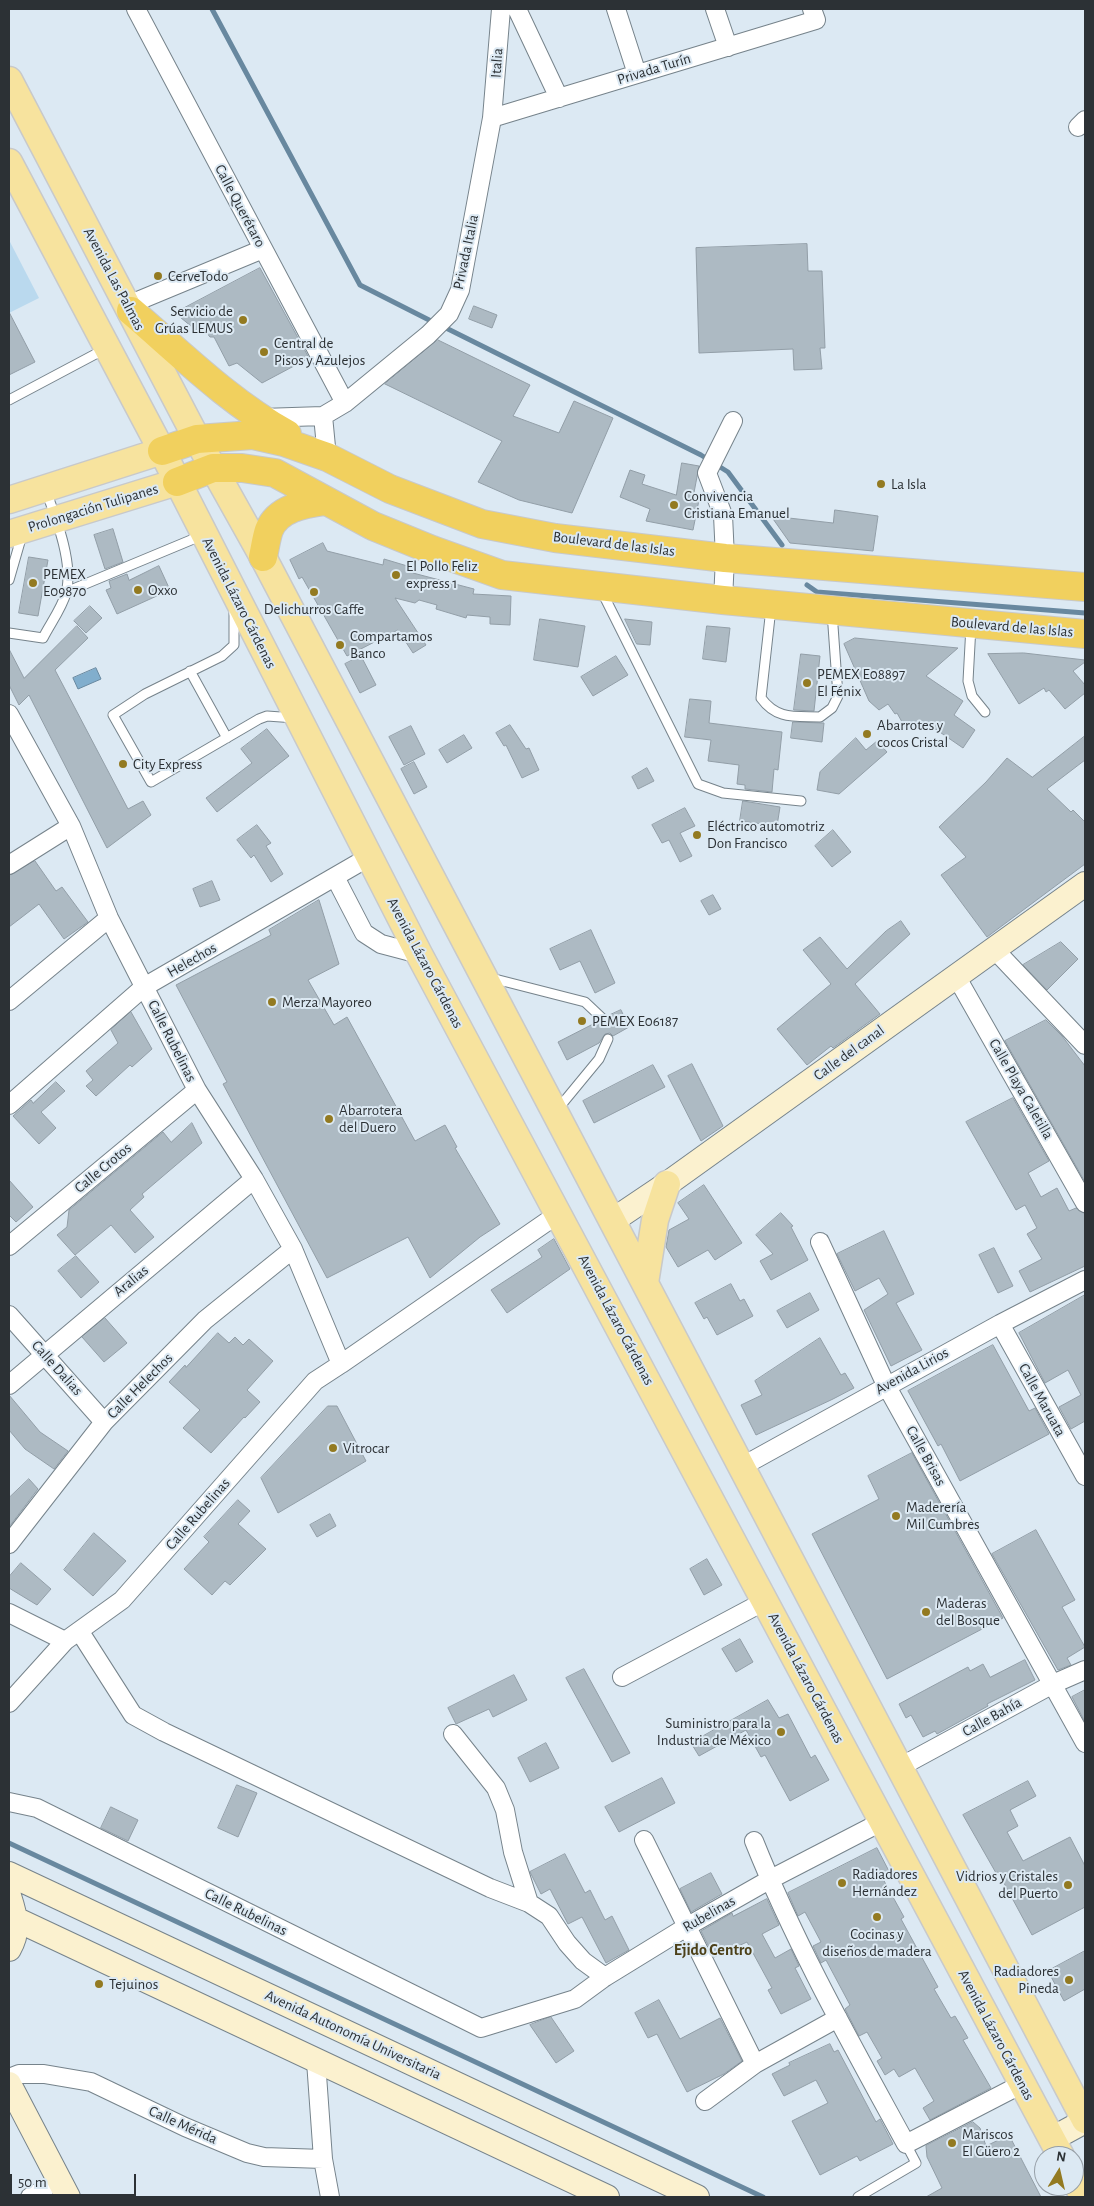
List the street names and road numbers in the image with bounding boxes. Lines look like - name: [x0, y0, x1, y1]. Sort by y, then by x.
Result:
- street label: Italia: [487, 47, 507, 79]
- street label: Privada Turín: [615, 49, 693, 89]
- street label: Calle Querétaro: [211, 162, 269, 250]
- street label: Privada Italia: [449, 213, 483, 291]
- street label: Avenida Las Palmas: [79, 225, 149, 333]
- street label: Prolongación Tulipanes: [26, 480, 160, 536]
- street label: Boulevard de las Islas: [552, 528, 676, 560]
- street label: Avenida Lázaro Cárdenas: [198, 534, 280, 672]
- street label: Boulevard de las Islas: [950, 613, 1074, 641]
- street label: Avenida Lázaro Cárdenas: [383, 895, 467, 1031]
- street label: Helechos: [164, 939, 220, 981]
- street label: Calle Rubelinas: [144, 997, 200, 1085]
- street label: Calle del canal: [810, 1021, 888, 1085]
- street label: Calle Playa Caletilla: [985, 1035, 1057, 1143]
- street label: Calle Crotos: [71, 1139, 135, 1197]
- street label: Avenida Lázaro Cárdenas: [574, 1252, 658, 1388]
- street label: Aralias: [110, 1261, 152, 1301]
- street label: Calle Dalias: [28, 1337, 86, 1399]
- street label: Avenida Lirios: [872, 1343, 952, 1399]
- street label: Calle Helechos: [103, 1349, 177, 1423]
- street label: Calle Maruata: [1014, 1360, 1070, 1440]
- street label: Calle Brisas: [902, 1423, 950, 1489]
- street label: Calle Rubelinas: [162, 1474, 234, 1554]
- street label: Avenida Lázaro Cárdenas: [764, 1610, 848, 1746]
- street label: Calle Bahía: [959, 1693, 1025, 1741]
- street label: Calle Rubelinas: [202, 1884, 290, 1940]
- street label: Rubelinas: [679, 1892, 739, 1936]
- street label: Avenida Lázaro Cárdenas: [954, 1967, 1038, 2103]
- street label: Avenida Autonomía Universitaria: [262, 1986, 444, 2084]
- street label: Calle Mérida: [146, 2102, 220, 2148]

